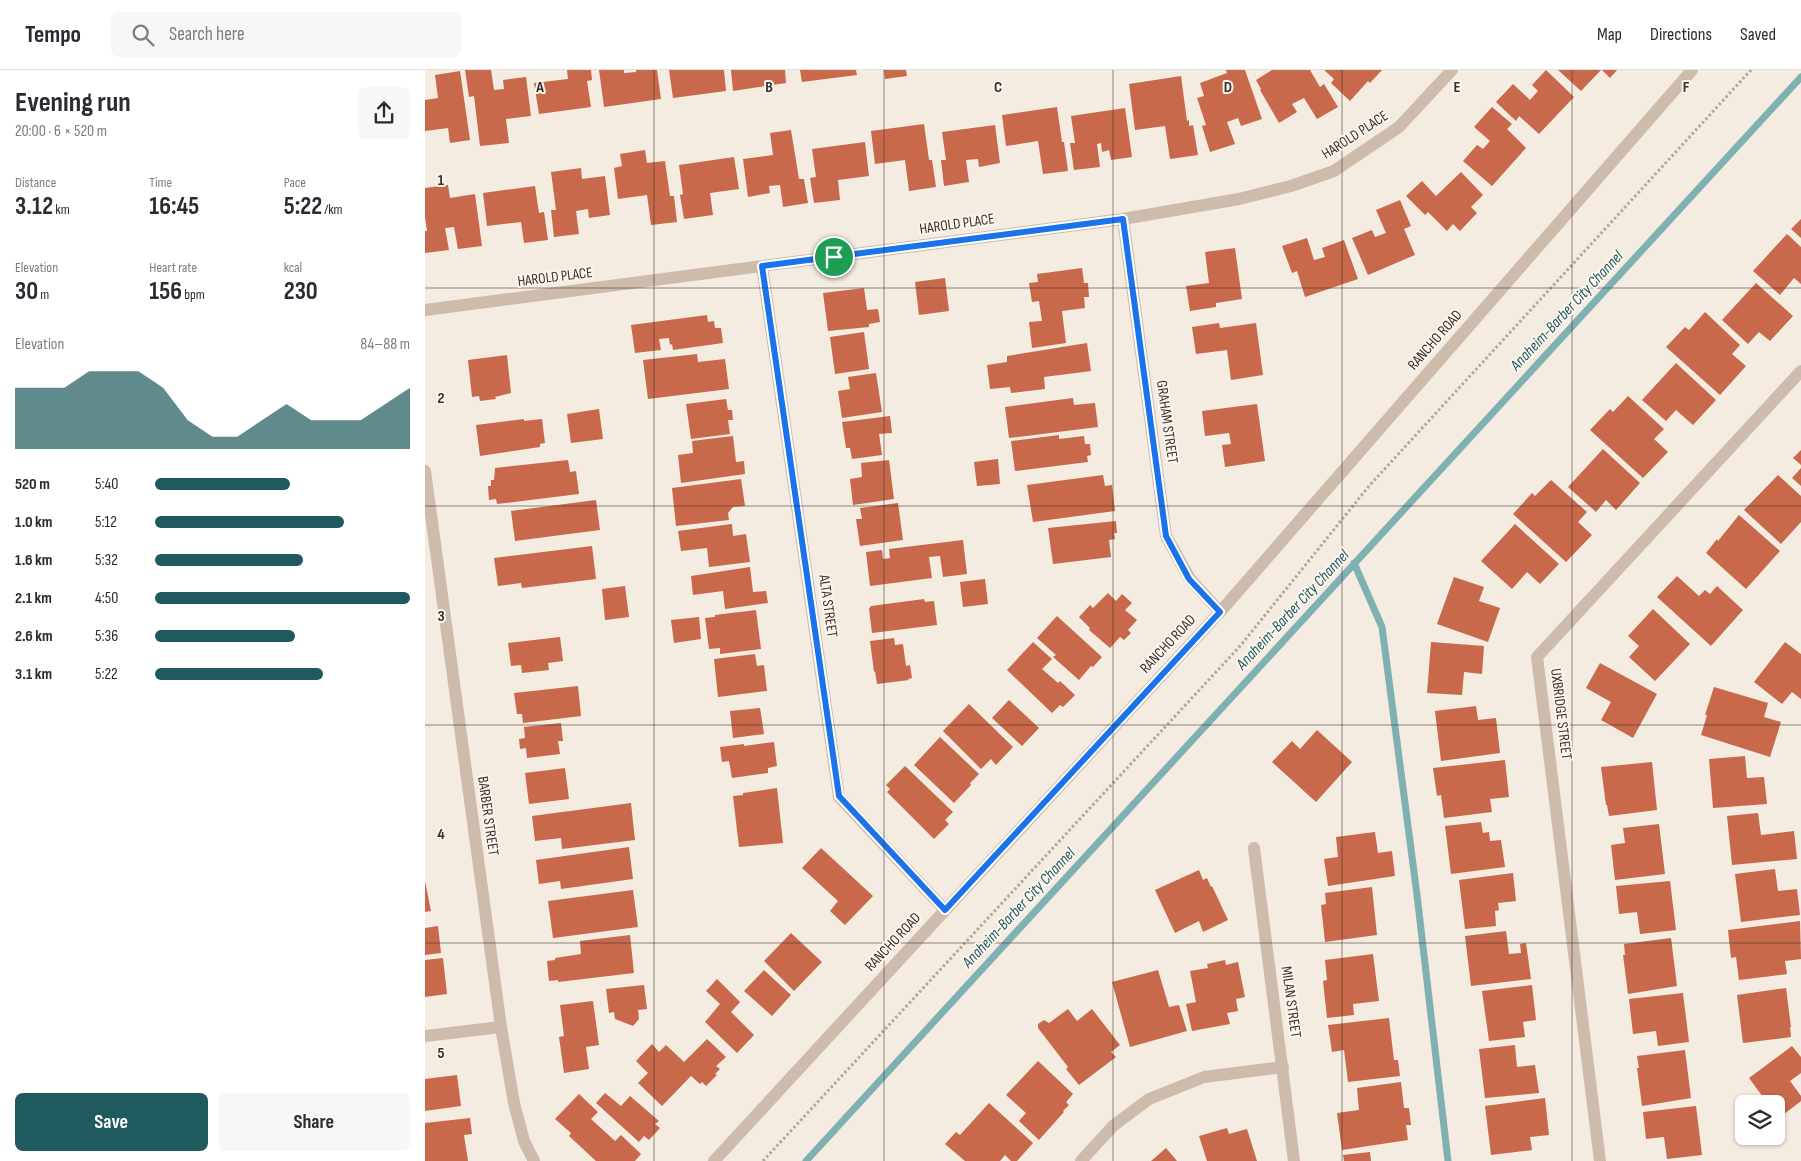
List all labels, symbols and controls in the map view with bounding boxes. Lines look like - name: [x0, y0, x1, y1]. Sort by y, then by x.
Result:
- search box: [111, 12, 461, 57]
- text: Tempo: [25, 20, 81, 49]
- icon: search: [129, 21, 157, 49]
- text: Search here: [169, 23, 245, 46]
- text: Map: [1597, 24, 1622, 45]
- text: Directions: [1650, 24, 1712, 45]
- text: Saved: [1740, 24, 1776, 45]
- text: A: [535, 78, 544, 97]
- text: B: [765, 78, 773, 97]
- text: C: [994, 78, 1002, 97]
- text: D: [1224, 78, 1232, 97]
- text: E: [1454, 78, 1461, 97]
- text: F: [1683, 78, 1690, 97]
- text: Evening run: [15, 86, 131, 119]
- button: share: [358, 87, 410, 139]
- street label: HAROLD PLACE: [1318, 107, 1392, 163]
- text: 20:00 · 6 × 520 m: [15, 122, 107, 141]
- text: 1: [438, 171, 445, 190]
- text: Distance: [15, 174, 56, 191]
- text: Time: [149, 174, 172, 191]
- text: Pace: [284, 174, 306, 191]
- text: 3.12: [15, 191, 53, 222]
- text: 16:45: [149, 191, 199, 222]
- text: 5:22: [284, 191, 322, 222]
- text: km: [53, 201, 70, 218]
- text: /km: [322, 201, 343, 218]
- street label: HAROLD PLACE: [918, 209, 996, 239]
- pin: [813, 236, 855, 278]
- icon: arrive: [820, 243, 848, 271]
- water label: Anaheim-Barber City Channel: [1506, 246, 1628, 376]
- text: Elevation: [15, 259, 58, 276]
- text: Heart rate: [149, 259, 197, 276]
- text: kcal: [284, 259, 302, 276]
- street label: HAROLD PLACE: [516, 263, 594, 291]
- text: 30: [15, 276, 38, 307]
- text: 156: [149, 276, 182, 307]
- text: 230: [284, 276, 318, 307]
- text: m: [38, 286, 49, 303]
- text: bpm: [182, 286, 205, 303]
- street label: RANCHO ROAD: [1404, 306, 1466, 374]
- text: Elevation: [15, 335, 64, 354]
- text: 84–88 m: [360, 335, 410, 354]
- street label: GRAHAM STREET: [1152, 379, 1182, 465]
- text: 2: [437, 389, 445, 408]
- text: 520 m: [15, 475, 50, 494]
- text: 5:40: [95, 475, 118, 494]
- text: 1.0 km: [15, 513, 52, 532]
- text: 5:12: [95, 513, 117, 532]
- water label: Anaheim-Barber City Channel: [1232, 545, 1354, 675]
- text: 1.6 km: [15, 551, 52, 570]
- text: 5:32: [95, 551, 118, 570]
- street label: ALTA STREET: [814, 572, 842, 639]
- text: 2.1 km: [15, 589, 52, 608]
- text: 4:50: [95, 589, 118, 608]
- text: 3: [437, 607, 445, 626]
- street label: RANCHO ROAD: [1136, 611, 1200, 677]
- text: 2.6 km: [15, 627, 53, 646]
- text: 5:36: [95, 627, 118, 646]
- text: 3.1 km: [15, 665, 52, 684]
- text: 5:22: [95, 665, 118, 684]
- street label: UXBRIDGE STREET: [1546, 667, 1576, 761]
- street label: BARBER STREET: [473, 775, 503, 857]
- text: 4: [437, 825, 445, 844]
- water label: Anaheim-Barber City Channel: [958, 843, 1080, 973]
- street label: RANCHO ROAD: [861, 909, 925, 975]
- street label: MILAN STREET: [1277, 965, 1305, 1039]
- text: 5: [437, 1044, 445, 1063]
- button: Save: [15, 1093, 208, 1151]
- button: Share: [218, 1093, 410, 1151]
- map controls: [1735, 1095, 1785, 1145]
- button: layers: [1735, 1095, 1785, 1145]

